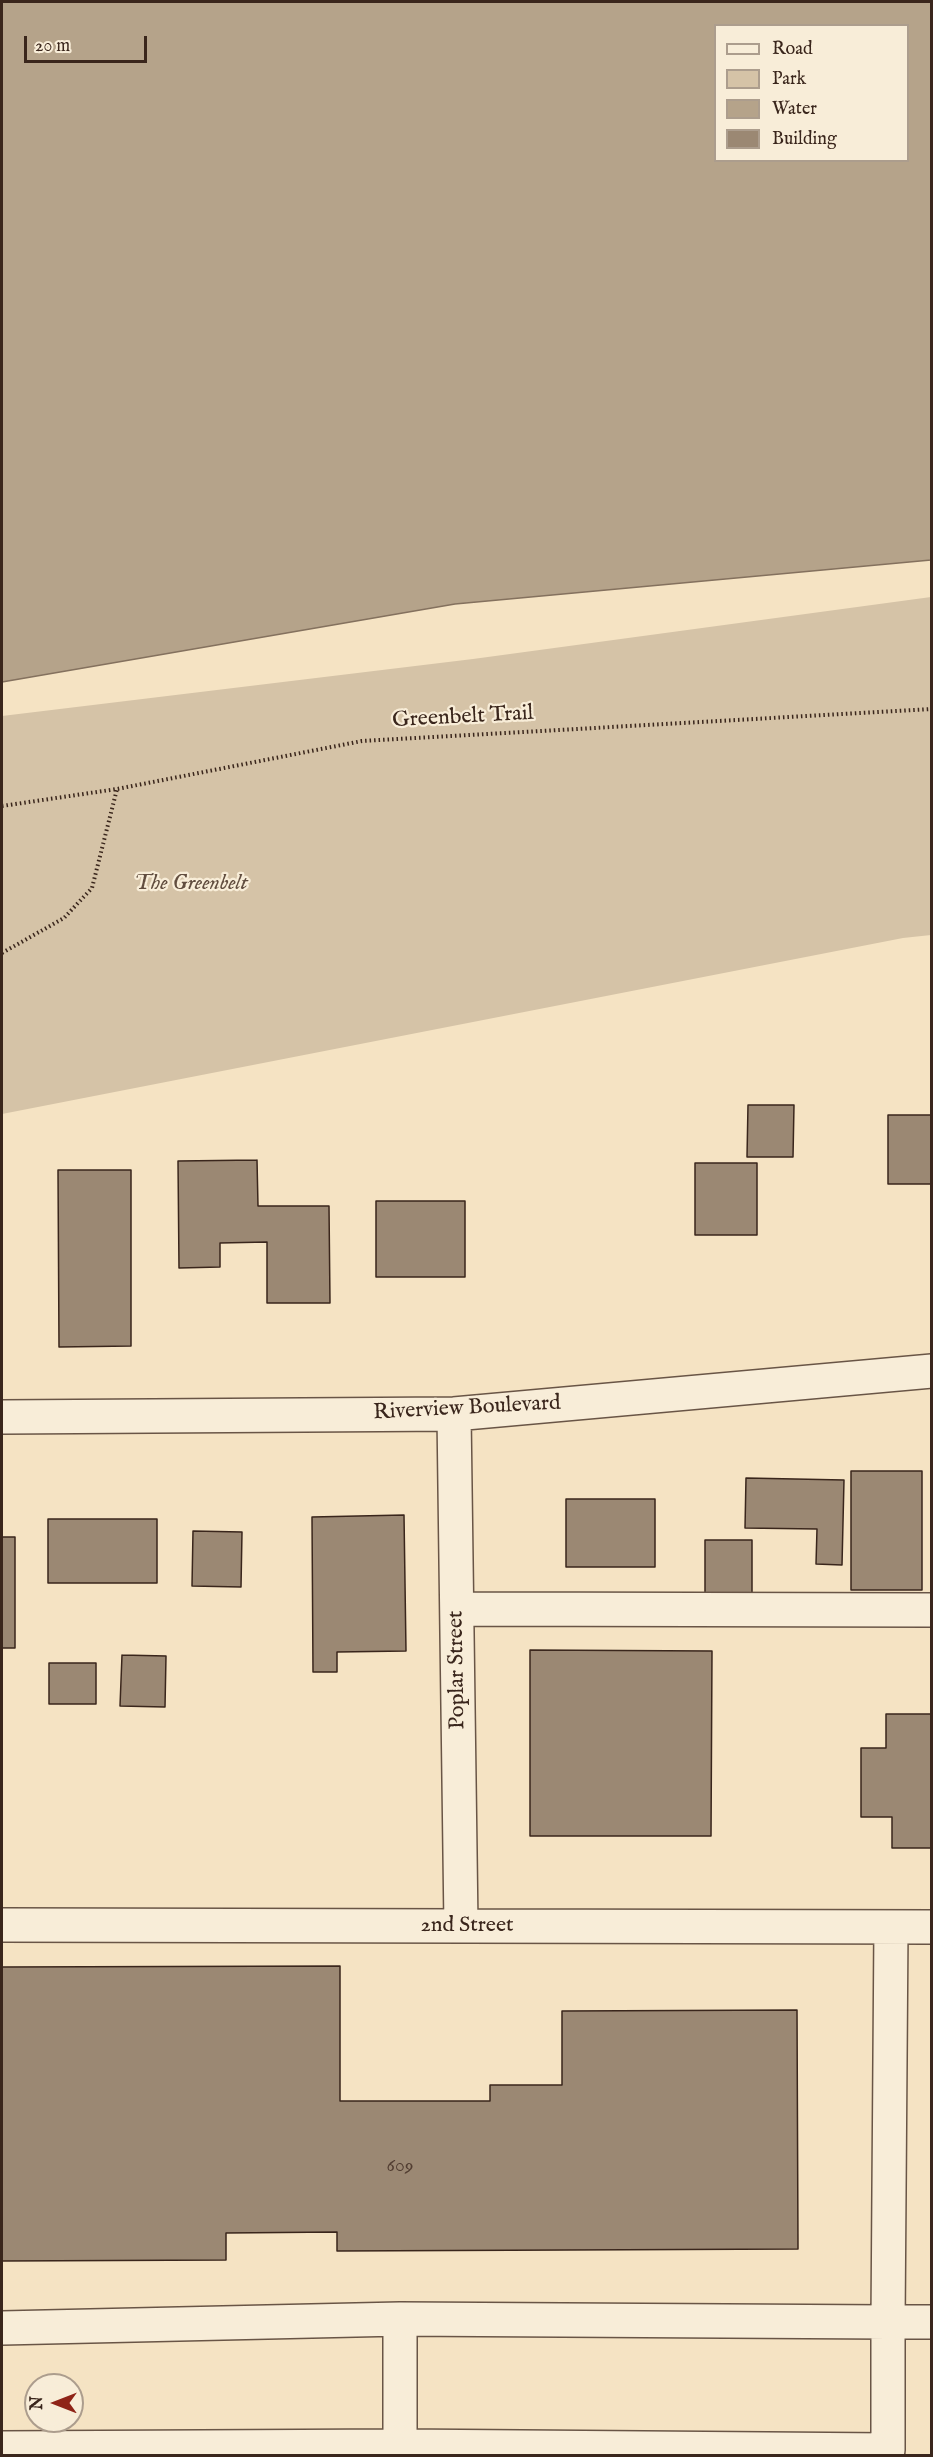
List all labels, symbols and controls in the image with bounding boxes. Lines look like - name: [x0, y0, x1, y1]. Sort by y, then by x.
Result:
- scale bar: [27, 24, 150, 62]
- legend: [714, 24, 909, 162]
- text: 20 m: [35, 35, 70, 58]
- text: Road: [772, 38, 813, 61]
- text: Park: [772, 68, 806, 91]
- text: Water: [772, 98, 817, 121]
- text: Building: [772, 128, 837, 151]
- street label: Greenbelt Trail: [392, 701, 534, 735]
- park label: The Greenbelt: [134, 871, 248, 897]
- street label: Riverview Boulevard: [372, 1391, 562, 1427]
- street label: Poplar Street: [444, 1610, 472, 1730]
- street label: 2nd Street: [420, 1913, 514, 1939]
- house number: 609: [387, 2155, 413, 2179]
- north arrow: [24, 2373, 84, 2433]
- text: N: [28, 2396, 48, 2410]

